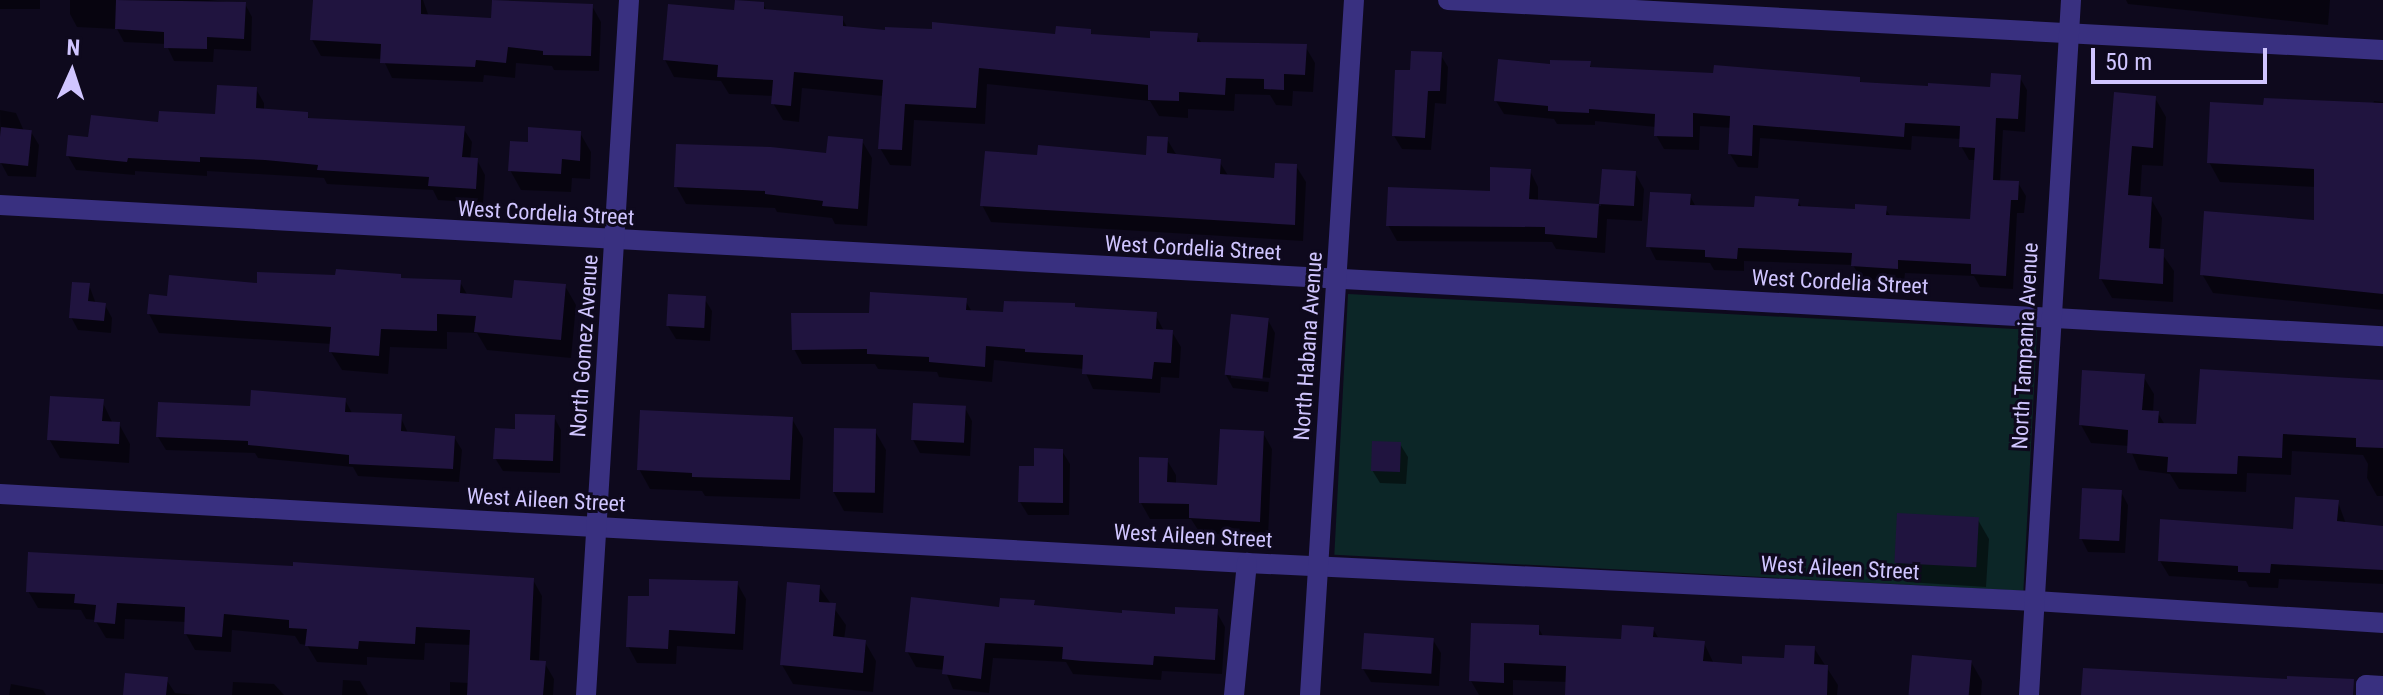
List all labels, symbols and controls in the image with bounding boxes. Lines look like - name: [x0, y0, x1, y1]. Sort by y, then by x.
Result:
- north arrow: [32, 32, 112, 112]
- scale bar: [2095, 32, 2271, 82]
- text: N: [66, 35, 81, 60]
- text: 50 m: [2105, 48, 2152, 76]
- street label: West Cordelia Street: [457, 195, 635, 231]
- street label: West Cordelia Street: [1104, 230, 1282, 266]
- street label: North Tampania Avenue: [2006, 242, 2044, 450]
- street label: North Habana Avenue: [1288, 251, 1328, 441]
- street label: North Gomez Avenue: [564, 254, 604, 438]
- street label: West Cordelia Street: [1751, 264, 1929, 300]
- street label: West Aileen Street: [466, 483, 626, 517]
- street label: West Aileen Street: [1113, 519, 1273, 553]
- street label: West Aileen Street: [1760, 551, 1920, 585]

